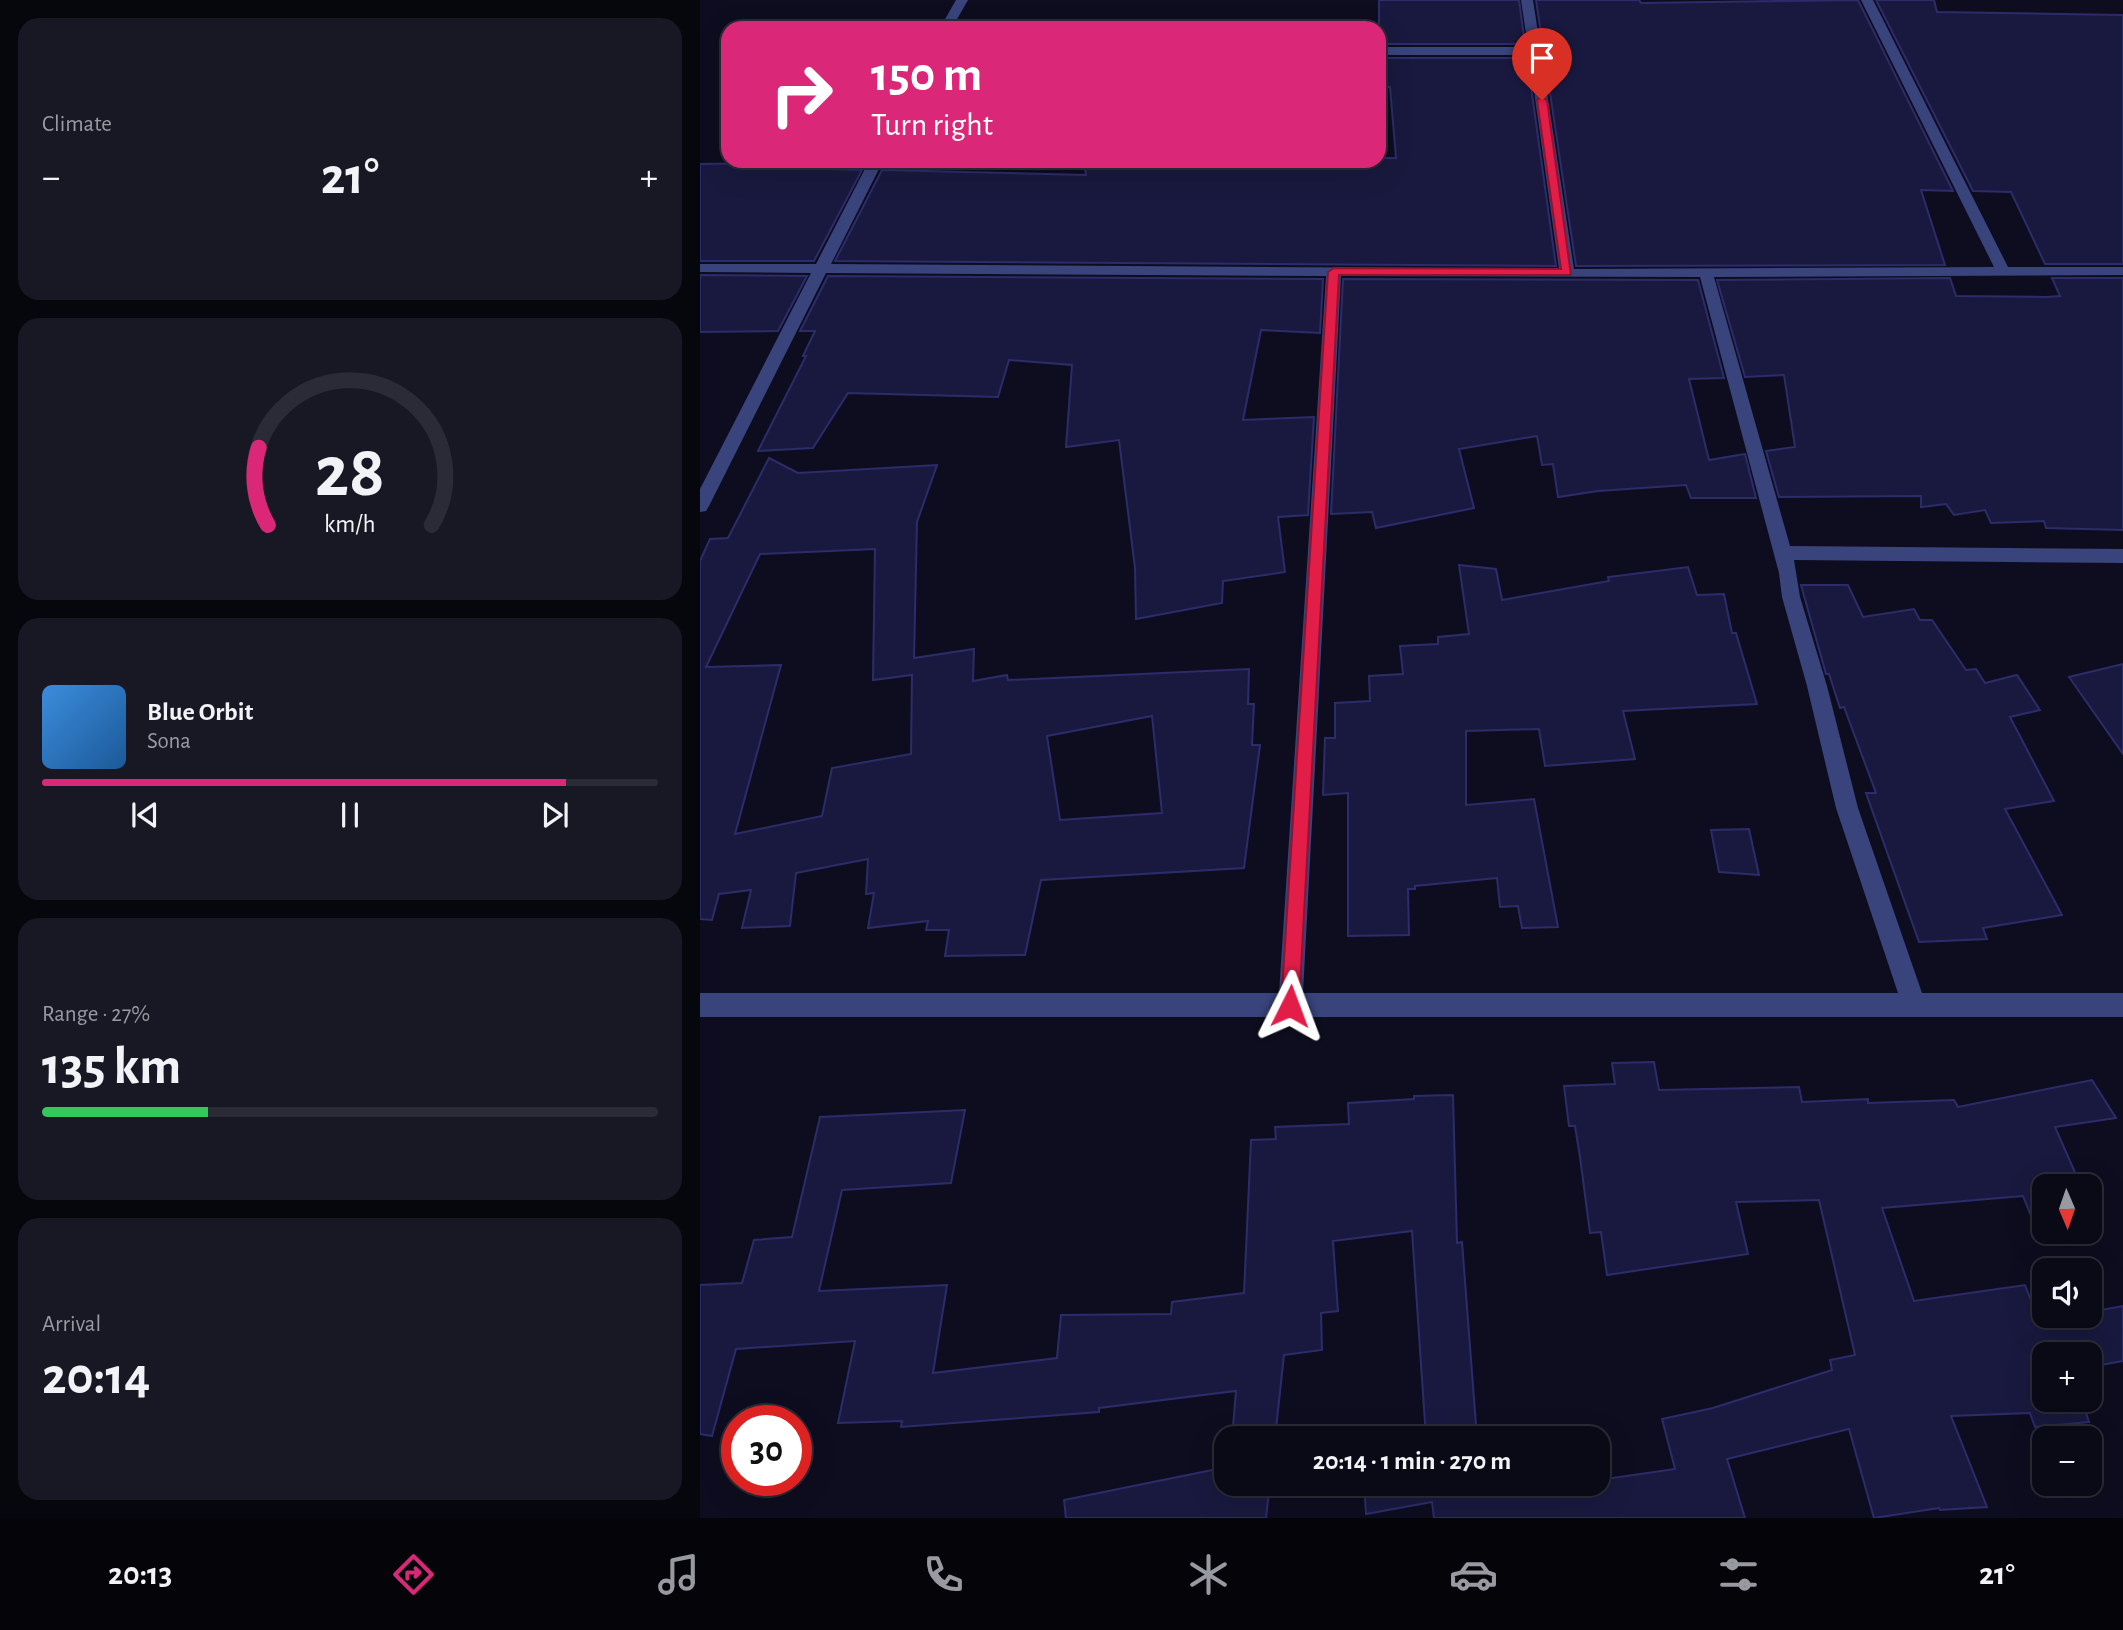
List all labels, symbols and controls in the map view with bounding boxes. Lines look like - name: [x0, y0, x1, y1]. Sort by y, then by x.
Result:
- pin: [1512, 28, 1572, 100]
- icon: arrive: [1523, 39, 1561, 77]
- icon: right: [756, 49, 847, 140]
- text: 150 m: [871, 51, 982, 100]
- text: Turn right: [871, 109, 993, 141]
- text: Climate: [42, 113, 112, 136]
- text: 21°: [321, 151, 379, 203]
- text: −: [42, 159, 60, 197]
- text: +: [640, 159, 658, 197]
- text: 28: [315, 437, 385, 510]
- text: km/h: [324, 512, 376, 537]
- text: Blue Orbit: [147, 699, 253, 725]
- text: Sona: [147, 730, 191, 753]
- icon: previous: [126, 796, 164, 834]
- icon: pause: [331, 796, 369, 834]
- icon: next: [536, 796, 574, 834]
- position arrow: [1253, 969, 1327, 1043]
- text: Range · 27%: [42, 1003, 150, 1026]
- text: 135 km: [42, 1041, 181, 1093]
- north arrow: [2032, 1174, 2102, 1244]
- map controls: [2032, 1174, 2102, 1496]
- button: sound: [2032, 1258, 2102, 1328]
- text: Arrival: [42, 1313, 101, 1336]
- button: +: [2032, 1342, 2102, 1412]
- text: 20:14: [42, 1351, 150, 1403]
- speed limit sign: 30: [721, 1405, 812, 1496]
- button: −: [2032, 1426, 2102, 1496]
- text: 20:14 · 1 min · 270 m: [1313, 1448, 1511, 1474]
- icon: directions: [389, 1550, 438, 1599]
- icon: music: [654, 1550, 703, 1599]
- icon: phone: [919, 1550, 968, 1599]
- icon: climate: [1184, 1550, 1233, 1599]
- icon: car: [1449, 1550, 1498, 1599]
- icon: filters: [1714, 1550, 1763, 1599]
- text: 20:13: [108, 1558, 172, 1590]
- text: 21°: [1979, 1558, 2015, 1590]

